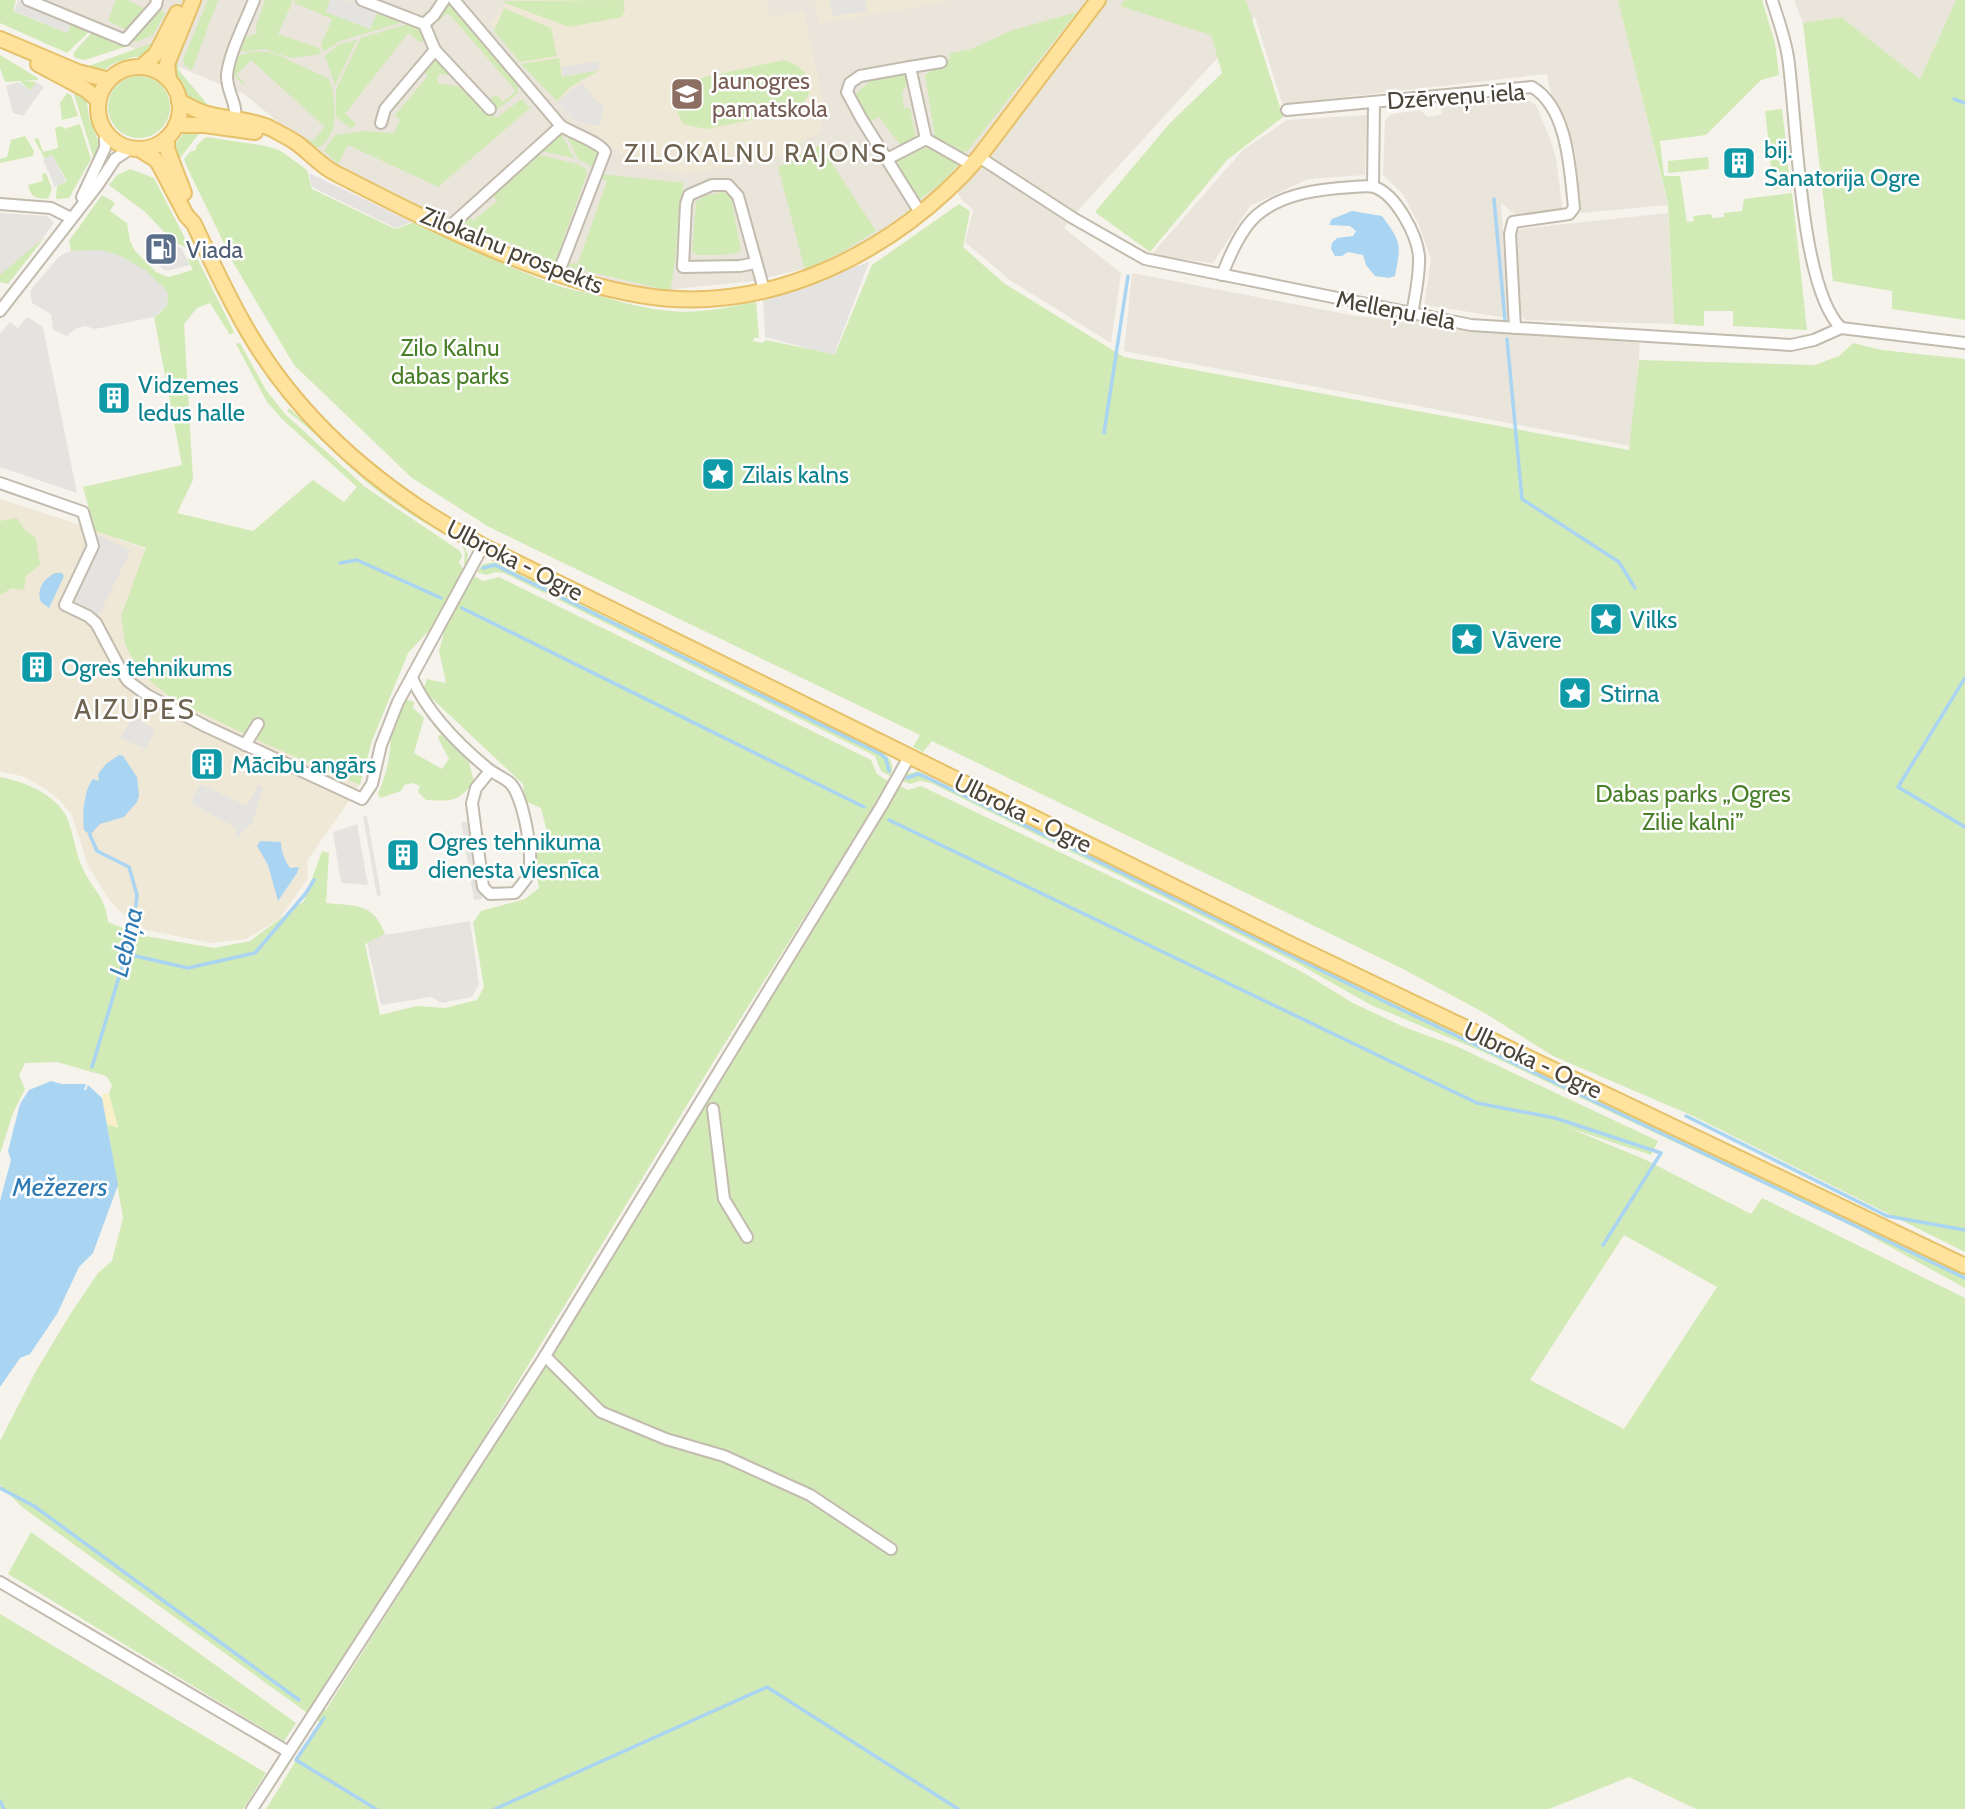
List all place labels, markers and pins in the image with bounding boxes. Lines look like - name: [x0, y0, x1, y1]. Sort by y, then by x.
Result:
- place label: Jaunogres pamatskola: [711, 66, 828, 123]
- school or university icon: Jaunogres pamatskola: [668, 75, 706, 113]
- place label: bij. Sanatorija Ogre: [1764, 135, 1920, 192]
- building icon: bij. Sanatorija Ogre: [1720, 144, 1758, 182]
- fuel station icon: Viada: [142, 230, 180, 268]
- place label: Viada: [186, 235, 244, 264]
- place label: Vidzemes ledus halle: [138, 370, 245, 427]
- building icon: Vidzemes ledus halle: [95, 379, 133, 417]
- place icon: Zilais kalns: [699, 455, 737, 493]
- place label: Zilais kalns: [742, 460, 849, 489]
- place icon: Vilks: [1587, 600, 1625, 638]
- place label: Vilks: [1630, 605, 1677, 634]
- place icon: Vāvere: [1448, 620, 1486, 658]
- place label: Vāvere: [1492, 625, 1562, 654]
- building icon: Ogres tehnikums: [18, 648, 56, 686]
- place label: Ogres tehnikums: [61, 653, 232, 682]
- place icon: Stirna: [1556, 674, 1594, 712]
- place label: Stirna: [1600, 679, 1660, 708]
- building icon: Mācību angārs: [188, 745, 226, 783]
- place label: Mācību angārs: [232, 750, 376, 779]
- place label: Ogres tehnikuma dienesta viesnīca: [428, 827, 601, 884]
- building icon: Ogres tehnikuma dienesta viesnīca: [384, 836, 422, 874]

